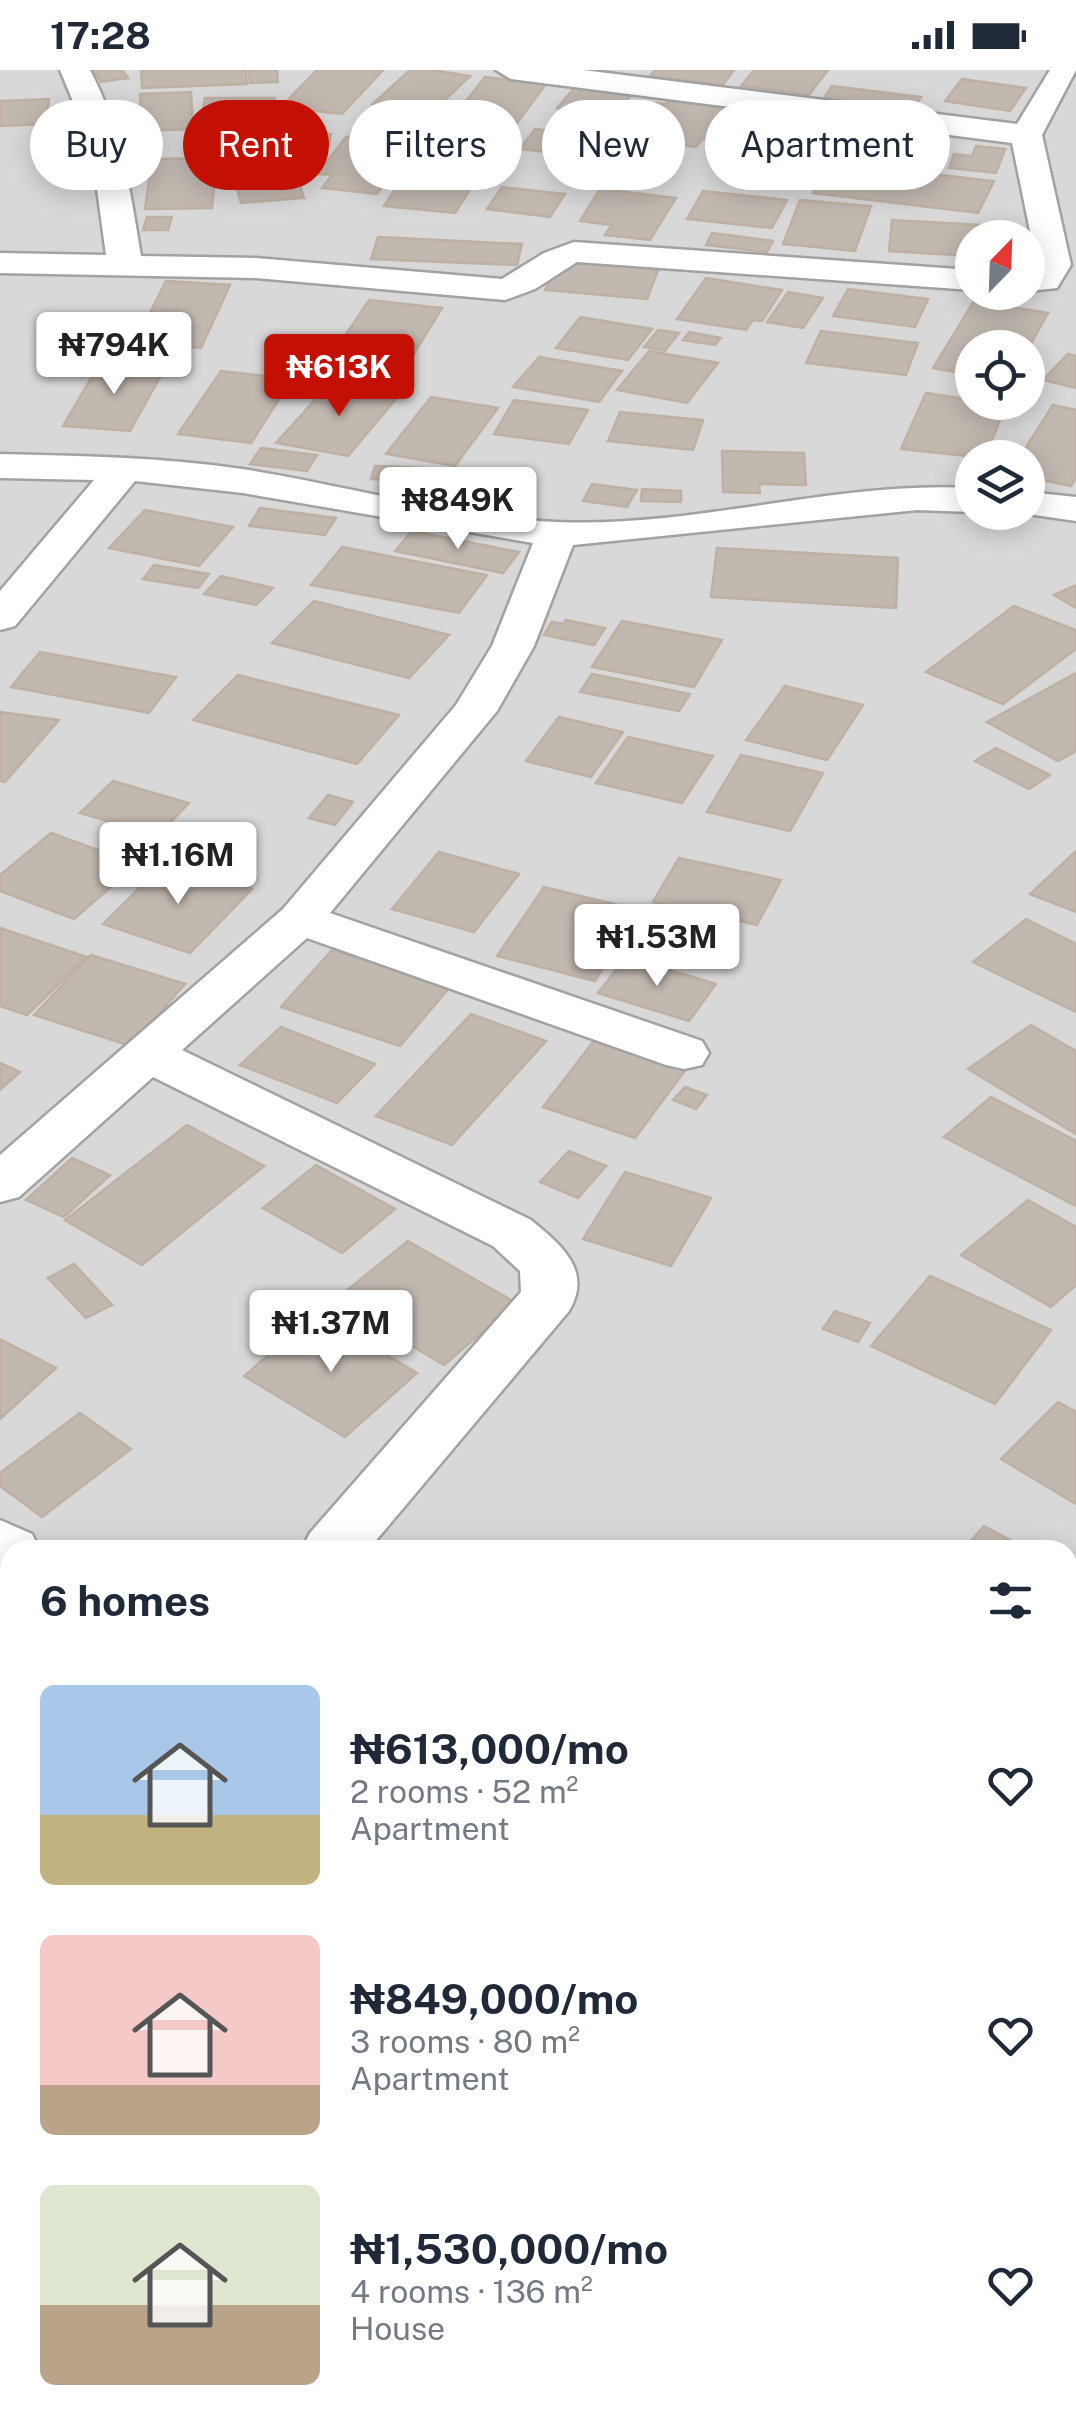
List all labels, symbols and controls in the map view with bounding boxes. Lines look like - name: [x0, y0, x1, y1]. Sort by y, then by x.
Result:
- text: 17:28: [50, 13, 151, 58]
- chip: Buy: [30, 100, 163, 190]
- chip: Rent: [183, 100, 329, 190]
- chip: Filters: [349, 100, 522, 190]
- chip: New: [542, 100, 685, 190]
- chip: Apartment: [705, 100, 950, 190]
- north arrow: [955, 220, 1045, 310]
- map controls: [955, 220, 1045, 530]
- pin: ₦794K: [44, 312, 184, 397]
- text: ₦794K: [58, 326, 170, 363]
- button: locate: [955, 330, 1045, 420]
- pin: ₦613K: [269, 334, 409, 419]
- text: ₦613K: [286, 348, 392, 385]
- button: layers: [955, 440, 1045, 530]
- pin: ₦849K: [388, 467, 528, 552]
- text: ₦849K: [402, 481, 514, 518]
- pin: ₦1.16M: [97, 822, 259, 907]
- text: ₦1.16M: [121, 836, 235, 873]
- pin: ₦1.53M: [576, 904, 738, 989]
- text: ₦1.53M: [596, 918, 718, 955]
- pin: ₦1.37M: [250, 1290, 412, 1375]
- text: ₦1.37M: [271, 1304, 391, 1341]
- icon: filters: [983, 1573, 1038, 1628]
- text: 6 homes: [40, 1576, 210, 1625]
- text: ₦613,000/mo: [350, 1724, 629, 1773]
- icon: home: [120, 1725, 240, 1845]
- icon: heart: [983, 1758, 1038, 1813]
- text: 2 rooms · 52 m²: [350, 1773, 578, 1810]
- text: Apartment: [350, 1810, 510, 1847]
- text: ₦849,000/mo: [350, 1974, 639, 2023]
- icon: home: [120, 1975, 240, 2095]
- icon: heart: [983, 2008, 1038, 2063]
- text: 3 rooms · 80 m²: [350, 2023, 580, 2060]
- text: Apartment: [350, 2060, 510, 2097]
- text: ₦1,530,000/mo: [350, 2224, 668, 2273]
- icon: home: [120, 2225, 240, 2345]
- icon: heart: [983, 2258, 1038, 2313]
- text: 4 rooms · 136 m²: [350, 2273, 593, 2310]
- text: House: [350, 2310, 445, 2347]

